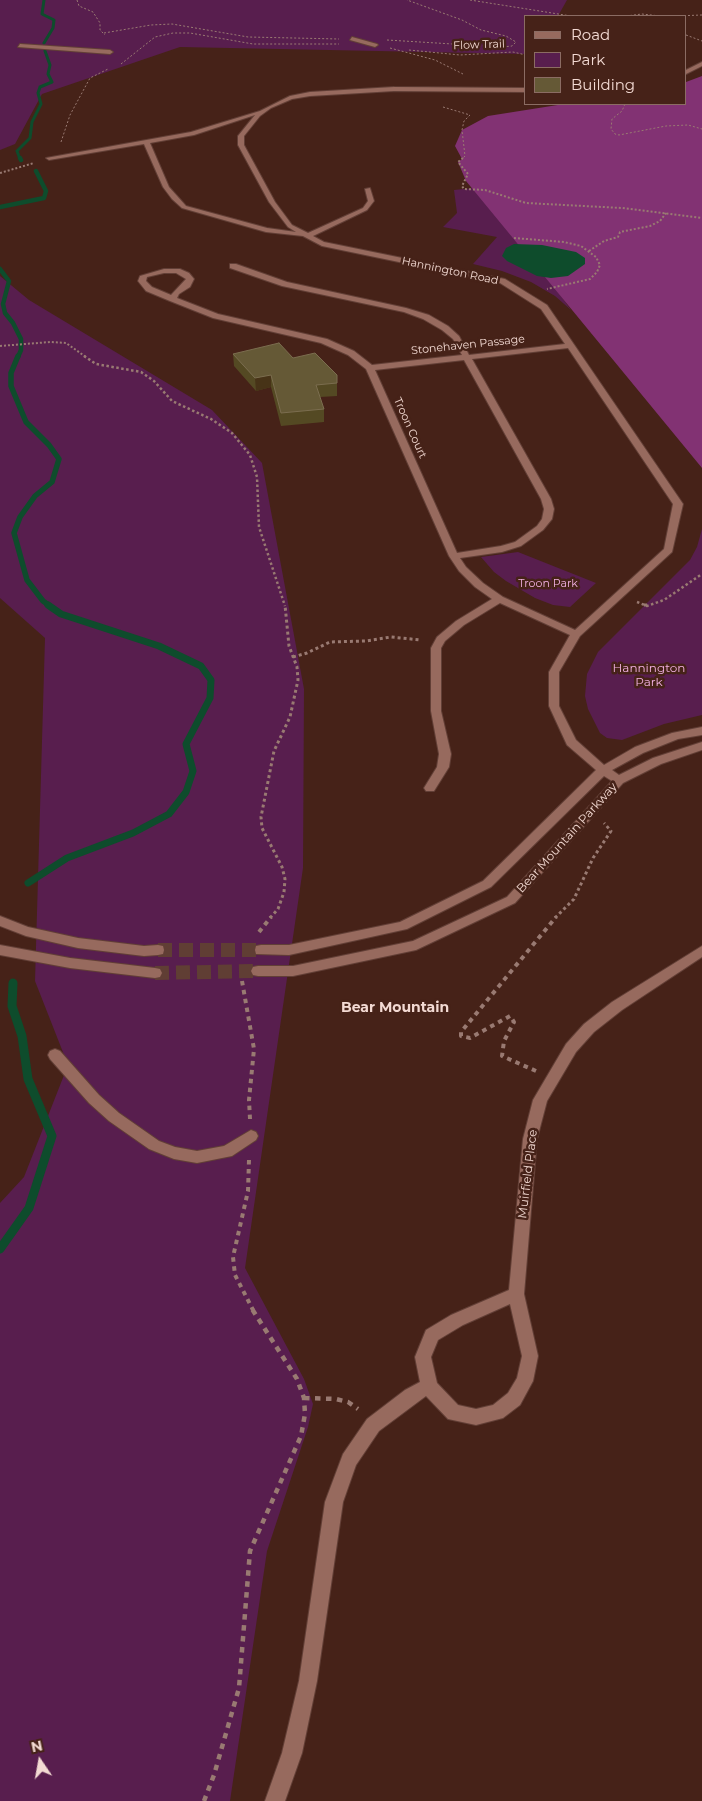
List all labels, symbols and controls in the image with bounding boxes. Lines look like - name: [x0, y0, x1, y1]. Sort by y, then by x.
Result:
- legend: [524, 15, 687, 105]
- text: Road: [571, 25, 610, 44]
- street label: Flow Trail: [453, 38, 505, 52]
- text: Park: [571, 50, 605, 69]
- text: Building: [571, 75, 635, 94]
- street label: Hannington Road: [400, 254, 500, 288]
- street label: Stonehaven Passage: [411, 332, 525, 358]
- street label: Troon Court: [391, 395, 429, 461]
- park label: Troon Park: [518, 577, 578, 591]
- park label: Hannington Park: [613, 661, 685, 689]
- street label: Bear Mountain Parkway: [514, 780, 620, 896]
- district label: Bear Mountain: [341, 1000, 449, 1016]
- street label: Muirfield Place: [515, 1129, 541, 1219]
- north arrow: [15, 1736, 65, 1786]
- text: N: [29, 1736, 44, 1756]

